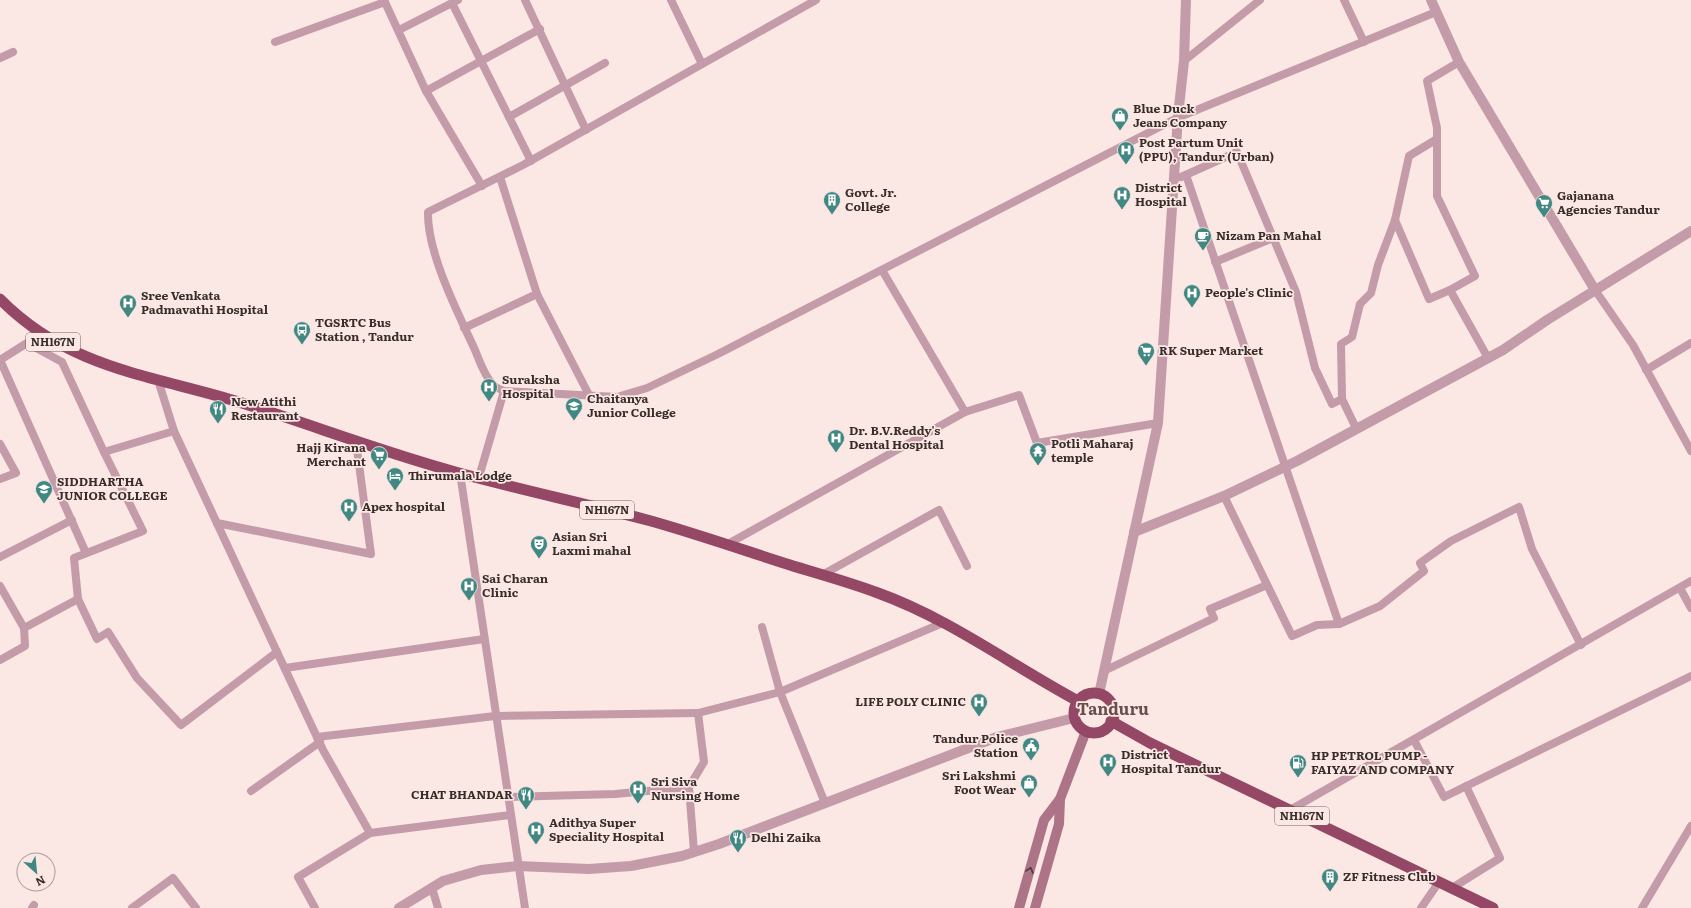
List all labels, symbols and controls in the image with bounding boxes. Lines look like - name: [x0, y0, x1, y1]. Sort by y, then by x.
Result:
- place label: Blue Duck Jeans Company: [1133, 99, 1228, 131]
- shop icon: Blue Duck Jeans Company: [1110, 106, 1130, 131]
- place label: Post Partum Unit (PPU), Tandur (Urban): [1139, 133, 1274, 165]
- hospital icon: Post Partum Unit (PPU), Tandur (Urban): [1116, 140, 1136, 165]
- place label: District Hospital: [1135, 178, 1188, 210]
- place label: Govt. Jr. College: [845, 183, 897, 215]
- hospital icon: District Hospital: [1112, 185, 1132, 210]
- place label: Gajanana Agencies Tandur: [1557, 186, 1660, 218]
- building icon: Govt. Jr. College: [822, 190, 842, 215]
- supermarket icon: Gajanana Agencies Tandur: [1534, 193, 1554, 218]
- cafe icon: Nizam Pan Mahal: [1193, 226, 1213, 251]
- place label: Nizam Pan Mahal: [1216, 226, 1322, 244]
- hospital icon: People's Clinic: [1182, 283, 1202, 308]
- place label: People's Clinic: [1205, 283, 1293, 301]
- place label: Sree Venkata Padmavathi Hospital: [141, 286, 269, 318]
- hospital icon: Sree Venkata Padmavathi Hospital: [118, 293, 138, 318]
- place label: TGSRTC Bus Station , Tandur: [315, 313, 414, 345]
- bus stop icon: TGSRTC Bus Station , Tandur: [292, 320, 312, 345]
- road number: NH167N: [26, 333, 80, 351]
- supermarket icon: RK Super Market: [1136, 341, 1156, 366]
- place label: RK Super Market: [1159, 341, 1264, 359]
- place label: Suraksha Hospital: [502, 370, 560, 402]
- hospital icon: Suraksha Hospital: [479, 377, 499, 402]
- place label: Chaitanya Junior College: [587, 389, 676, 421]
- place label: New Atithi Restaurant: [231, 392, 300, 424]
- school or university icon: Chaitanya Junior College: [564, 396, 584, 421]
- restaurant icon: New Atithi Restaurant: [208, 399, 228, 424]
- place label: Dr. B.V.Reddy's Dental Hospital: [849, 421, 944, 453]
- hospital icon: Dr. B.V.Reddy's Dental Hospital: [826, 428, 846, 453]
- place label: Potli Maharaj temple: [1051, 434, 1134, 466]
- place label: Hajj Kirana Merchant: [296, 438, 367, 470]
- temple icon: Potli Maharaj temple: [1028, 441, 1048, 466]
- supermarket icon: Hajj Kirana Merchant: [369, 445, 389, 470]
- hotel icon: Thirumala Lodge: [385, 466, 405, 491]
- place label: Thirumala Lodge: [408, 466, 512, 484]
- place label: SIDDHARTHA JUNIOR COLLEGE: [57, 472, 168, 504]
- school or university icon: SIDDHARTHA JUNIOR COLLEGE: [34, 479, 54, 504]
- hospital icon: Apex hospital: [339, 497, 359, 522]
- place label: Apex hospital: [362, 497, 446, 515]
- road number: NH167N: [580, 501, 634, 519]
- place label: Asian Sri Laxmi mahal: [552, 527, 632, 559]
- theatre icon: Asian Sri Laxmi mahal: [529, 534, 549, 559]
- place label: Sai Charan Clinic: [482, 569, 549, 601]
- hospital icon: Sai Charan Clinic: [459, 576, 479, 601]
- place label: LIFE POLY CLINIC: [855, 692, 966, 710]
- hospital icon: LIFE POLY CLINIC: [969, 692, 989, 717]
- district label: Tanduru: [1077, 696, 1149, 720]
- place label: Tandur Police Station: [933, 729, 1019, 761]
- public building icon: Tandur Police Station: [1021, 736, 1041, 761]
- place label: District Hospital Tandur: [1121, 745, 1222, 777]
- place label: HP PETROL PUMP - FAIYAZ AND COMPANY: [1311, 746, 1454, 778]
- hospital icon: District Hospital Tandur: [1098, 752, 1118, 777]
- fuel station icon: HP PETROL PUMP - FAIYAZ AND COMPANY: [1288, 753, 1308, 778]
- place label: Sri Lakshmi Foot Wear: [942, 766, 1017, 798]
- place label: Sri Siva Nursing Home: [651, 772, 740, 804]
- shop icon: Sri Lakshmi Foot Wear: [1019, 773, 1039, 798]
- hospital icon: Sri Siva Nursing Home: [628, 779, 648, 804]
- place label: CHAT BHANDAR: [411, 785, 513, 803]
- restaurant icon: CHAT BHANDAR: [516, 785, 536, 810]
- road number: NH167N: [1275, 807, 1329, 825]
- place label: Adithya Super Speciality Hospital: [549, 813, 665, 845]
- hospital icon: Adithya Super Speciality Hospital: [526, 820, 546, 845]
- restaurant icon: Delhi Zaika: [728, 828, 748, 853]
- place label: Delhi Zaika: [751, 828, 821, 846]
- north arrow: [16, 852, 56, 892]
- one-way arrow: [1025, 867, 1034, 874]
- building icon: ZF Fitness Club: [1320, 867, 1340, 892]
- place label: ZF Fitness Club: [1343, 867, 1436, 885]
- text: N: [33, 873, 49, 891]

